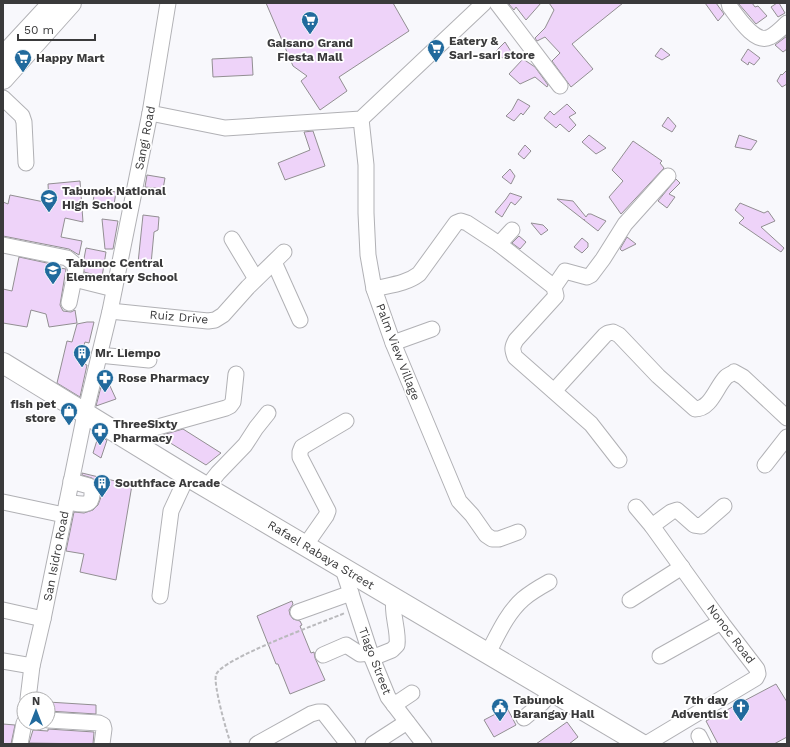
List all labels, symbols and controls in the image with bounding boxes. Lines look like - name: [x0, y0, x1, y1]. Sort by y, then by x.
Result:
- supermarket icon: Gaisano Grand Fiesta Mall: [300, 10, 320, 35]
- scale bar: [18, 16, 95, 42]
- text: 50 m: [24, 23, 54, 37]
- place label: Eatery & Sari-sari store: [449, 34, 535, 62]
- place label: Gaisano Grand Fiesta Mall: [267, 36, 353, 64]
- supermarket icon: Eatery & Sari-sari store: [426, 38, 446, 63]
- supermarket icon: Happy Mart: [13, 48, 33, 73]
- place label: Happy Mart: [36, 51, 105, 65]
- street label: Sangi Road: [132, 105, 158, 171]
- place label: Tabunok National High School: [62, 184, 166, 212]
- school or university icon: Tabunok National High School: [39, 188, 59, 213]
- place label: Tabunoc Central Elementary School: [66, 256, 178, 284]
- school or university icon: Tabunoc Central Elementary School: [43, 260, 63, 285]
- street label: Palm View Village: [373, 302, 423, 402]
- street label: Ruiz Drive: [149, 307, 209, 327]
- building icon: Mr. Liempo: [72, 343, 92, 368]
- place label: Mr. Liempo: [95, 346, 161, 360]
- pharmacy icon: Rose Pharmacy: [95, 368, 115, 393]
- place label: Rose Pharmacy: [118, 371, 210, 385]
- place label: fish pet store: [11, 397, 57, 425]
- shop icon: fish pet store: [59, 401, 79, 426]
- place label: ThreeSixty Pharmacy: [113, 417, 178, 445]
- pharmacy icon: ThreeSixty Pharmacy: [90, 421, 110, 446]
- building icon: Southface Arcade: [92, 473, 112, 498]
- place label: Southface Arcade: [115, 476, 220, 490]
- street label: San Isidro Road: [40, 510, 72, 602]
- street label: Rafael Rabaya Street: [265, 518, 377, 592]
- street label: Nonoc Road: [704, 602, 758, 666]
- street label: Tiago Street: [356, 625, 394, 697]
- north arrow: [16, 691, 56, 731]
- place label: Tabunok Barangay Hall: [513, 693, 595, 721]
- place label: 7th day Adventist: [671, 693, 729, 721]
- text: N: [32, 695, 40, 708]
- public building icon: Tabunok Barangay Hall: [490, 697, 510, 722]
- church icon: 7th day Adventist: [731, 697, 751, 722]

